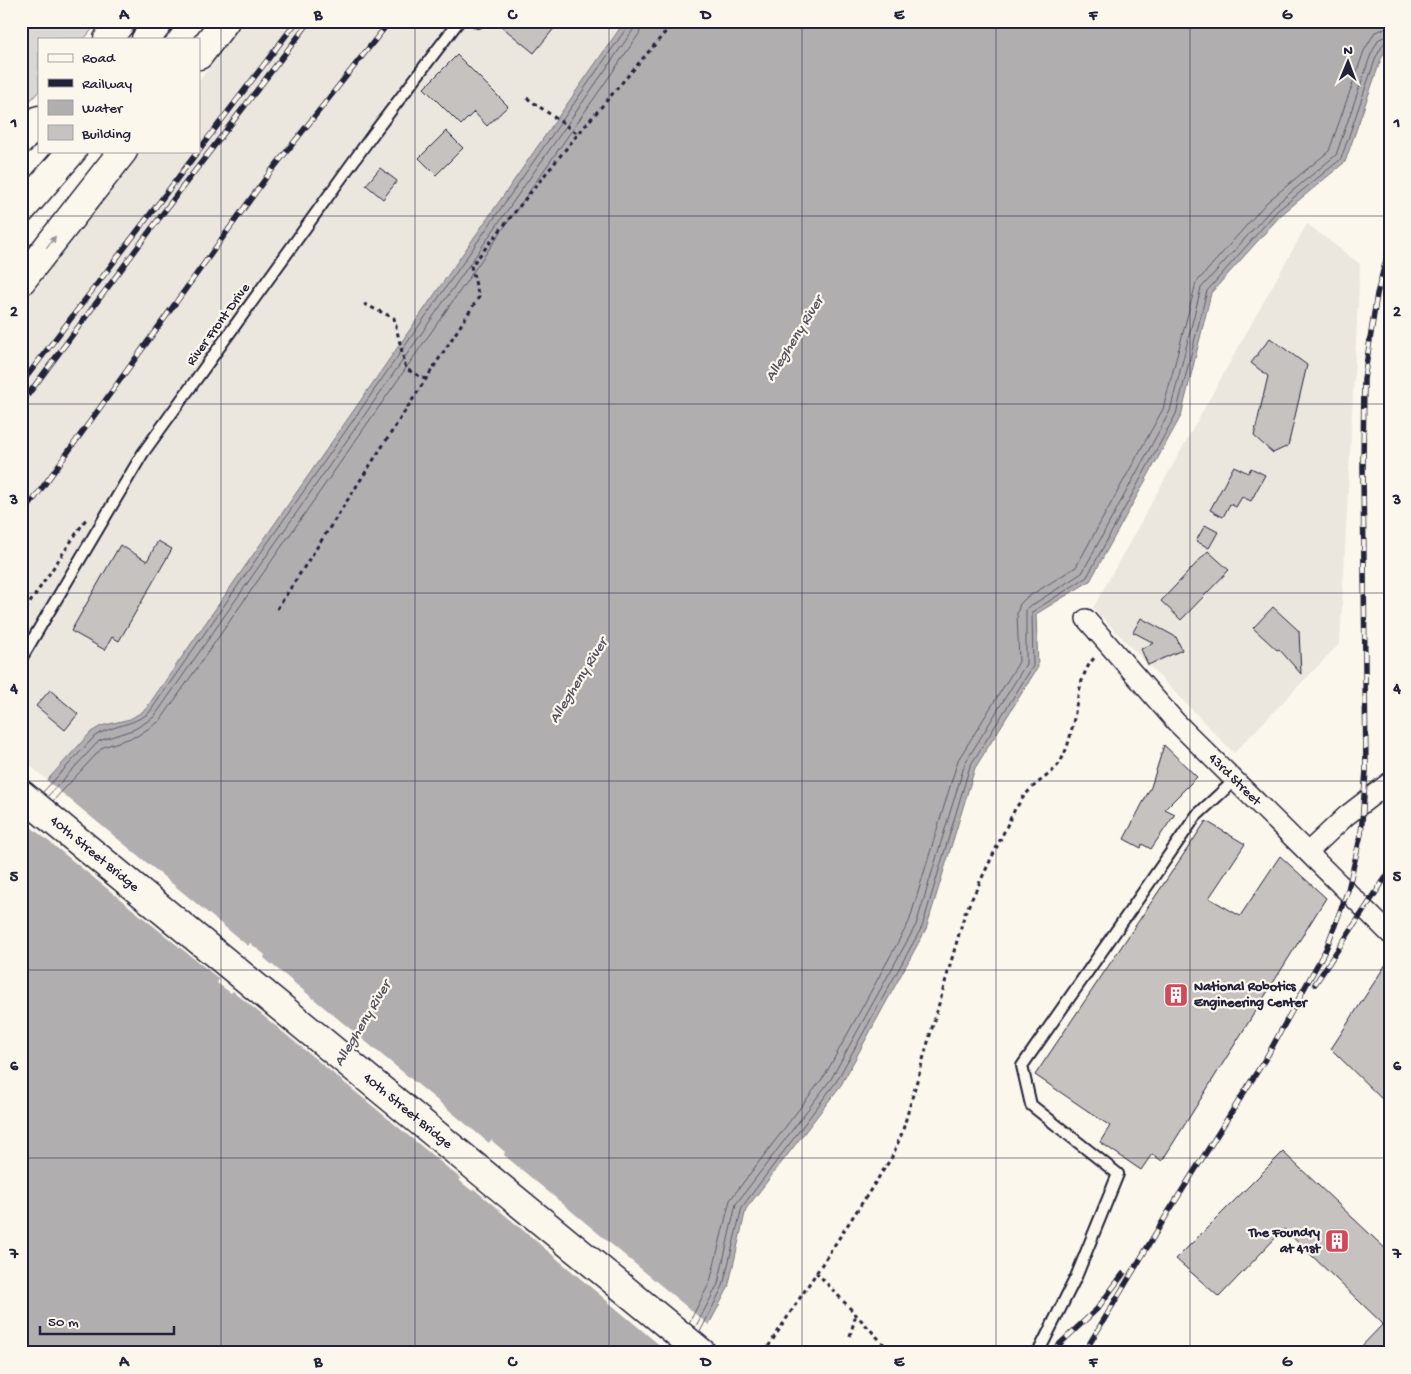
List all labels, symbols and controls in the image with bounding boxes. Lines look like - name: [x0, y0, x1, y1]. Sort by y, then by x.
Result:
- text: A: [118, 7, 130, 26]
- text: B: [313, 7, 323, 26]
- text: C: [507, 7, 518, 26]
- text: D: [699, 7, 712, 26]
- text: E: [894, 7, 905, 26]
- text: F: [1088, 7, 1099, 26]
- text: G: [1282, 7, 1293, 26]
- legend: [38, 38, 200, 152]
- north arrow: [1324, 38, 1374, 88]
- text: N: [1343, 43, 1353, 60]
- text: Road: [82, 50, 116, 68]
- text: Railway: [82, 76, 133, 94]
- text: Water: [82, 100, 124, 118]
- text: 1: [10, 115, 17, 134]
- text: 1: [1393, 115, 1400, 134]
- text: Building: [81, 126, 131, 144]
- one-way arrow: [45, 236, 56, 249]
- street label: River Front Drive: [183, 280, 255, 369]
- water label: Allegheny River: [762, 291, 830, 385]
- text: 2: [10, 304, 18, 323]
- text: 2: [1393, 304, 1401, 323]
- text: 3: [9, 492, 18, 511]
- text: 3: [1392, 492, 1401, 511]
- water label: Allegheny River: [546, 633, 614, 727]
- text: 4: [9, 681, 18, 700]
- text: 4: [1392, 681, 1401, 700]
- street label: 43rd Street: [1204, 750, 1265, 811]
- street label: 40th Street Bridge: [46, 813, 143, 896]
- text: 5: [10, 869, 19, 888]
- text: 5: [1393, 869, 1402, 888]
- water label: Allegheny River: [330, 976, 397, 1070]
- place label: National Robotics Engineering Center: [1194, 979, 1309, 1012]
- building icon: National Robotics Engineering Center: [1163, 982, 1189, 1008]
- text: 6: [10, 1058, 19, 1077]
- text: 6: [1393, 1058, 1402, 1077]
- street label: 40th Street Bridge: [359, 1070, 456, 1153]
- place label: The Foundry at 41st: [1248, 1225, 1321, 1258]
- building icon: The Foundry at 41st: [1324, 1228, 1350, 1254]
- text: 7: [9, 1246, 19, 1265]
- text: 7: [1392, 1246, 1402, 1265]
- scale bar: [40, 1304, 174, 1336]
- text: 50 m: [48, 1314, 79, 1332]
- text: A: [118, 1354, 130, 1373]
- text: B: [313, 1354, 323, 1373]
- text: C: [507, 1354, 518, 1373]
- text: D: [699, 1354, 712, 1373]
- text: E: [894, 1354, 905, 1373]
- text: F: [1088, 1354, 1099, 1373]
- text: G: [1282, 1354, 1293, 1373]

